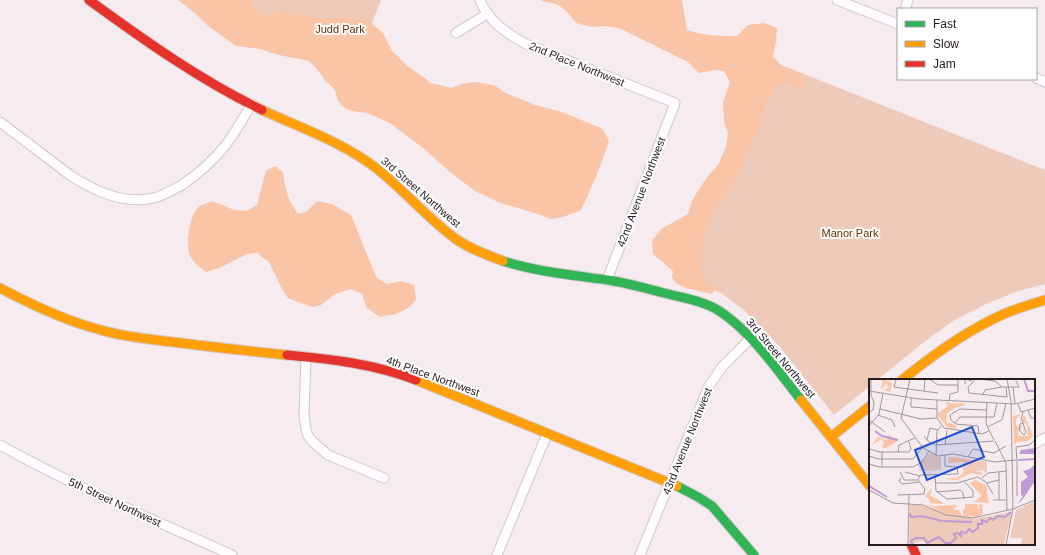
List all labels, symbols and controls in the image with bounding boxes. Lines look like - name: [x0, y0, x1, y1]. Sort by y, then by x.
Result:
- legend: [897, 8, 1037, 80]
- text: Fast: [933, 17, 957, 31]
- park label: Judd Park: [315, 23, 365, 35]
- text: Slow: [933, 37, 959, 51]
- street label: 2nd Place Northwest: [528, 39, 626, 89]
- text: Jam: [933, 57, 956, 71]
- street label: 42nd Avenue Northwest: [615, 135, 667, 249]
- street label: 3rd Street Northwest: [379, 154, 463, 230]
- park label: Manor Park: [822, 227, 879, 239]
- street label: 3rd Street Northwest: [744, 316, 818, 400]
- street label: 4th Place Northwest: [385, 354, 481, 398]
- inset map: [869, 379, 1035, 545]
- street label: 43rd Avenue Northwest: [660, 386, 714, 496]
- street label: 5th Street Northwest: [67, 475, 163, 529]

